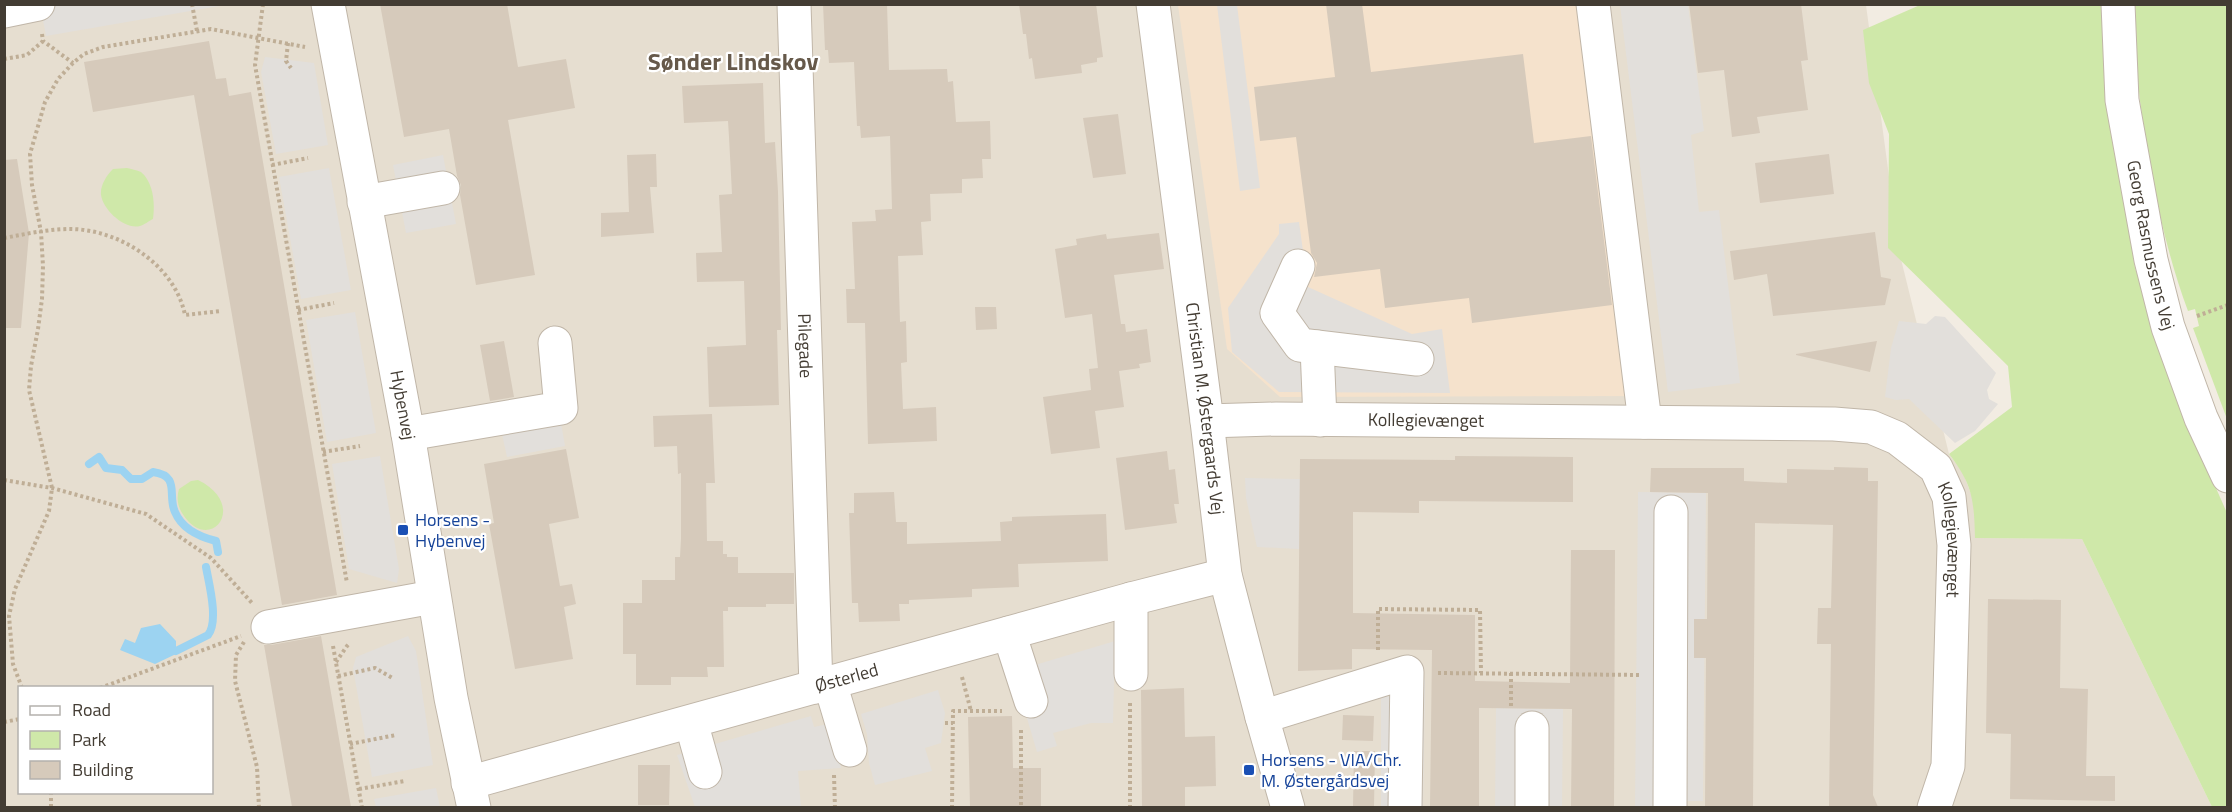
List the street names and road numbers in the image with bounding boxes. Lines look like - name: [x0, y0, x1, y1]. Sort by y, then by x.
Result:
- street label: Georg Rasmussens Vej: [2120, 158, 2182, 334]
- street label: Christian M. Østergaards Vej: [1179, 301, 1232, 516]
- street label: Pilegade: [791, 313, 820, 379]
- street label: Hybenvej: [383, 368, 423, 442]
- street label: Kollegievænget: [1368, 406, 1485, 434]
- street label: Kollegievænget: [1931, 477, 1968, 599]
- street label: Østerled: [812, 656, 881, 699]

